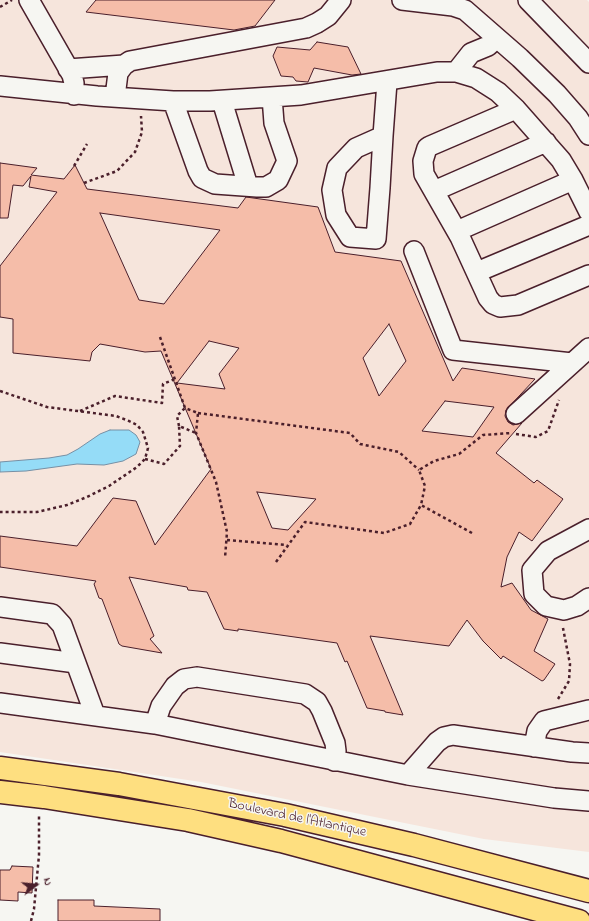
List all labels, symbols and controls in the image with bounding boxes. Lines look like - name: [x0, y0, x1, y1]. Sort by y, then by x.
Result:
- street label: Boulevard de l'Atlantique: [226, 796, 368, 842]
- north arrow: [16, 865, 56, 905]
- text: N: [39, 876, 56, 887]

